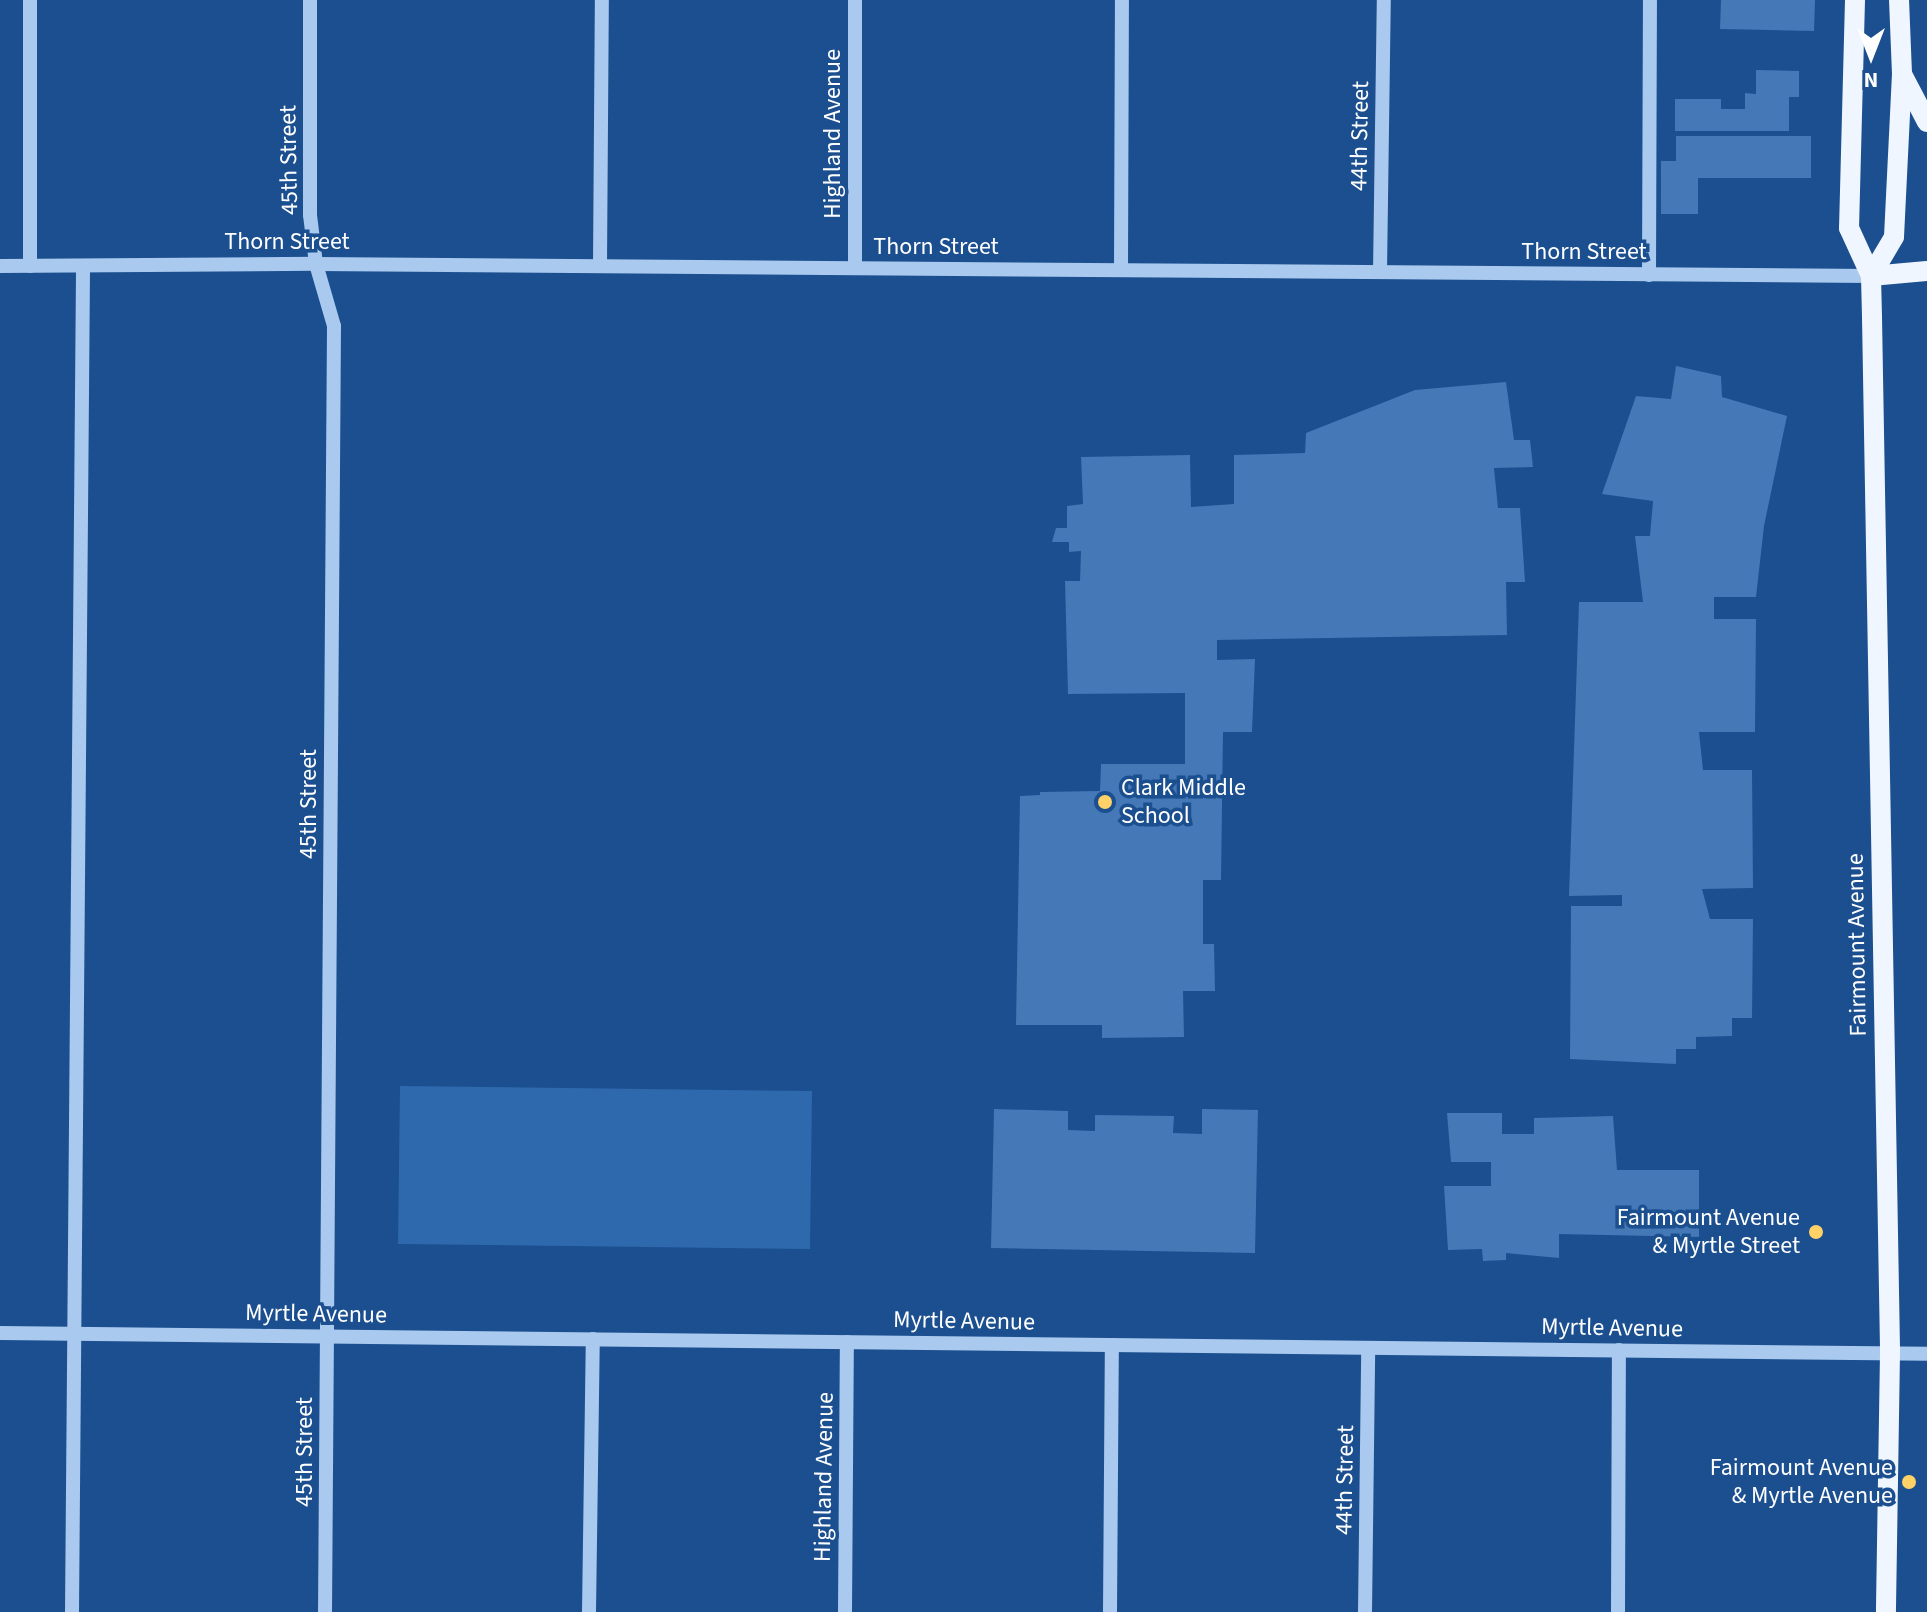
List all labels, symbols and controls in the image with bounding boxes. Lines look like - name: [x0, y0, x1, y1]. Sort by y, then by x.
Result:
- north arrow: [1831, 16, 1911, 96]
- street label: Highland Avenue: [819, 49, 847, 219]
- text: N: [1864, 64, 1878, 96]
- street label: 44th Street: [1345, 81, 1375, 191]
- street label: 45th Street: [274, 105, 304, 215]
- street label: Thorn Street: [224, 228, 350, 256]
- street label: Thorn Street: [873, 233, 999, 261]
- street label: Thorn Street: [1521, 238, 1647, 266]
- street label: 45th Street: [295, 749, 323, 859]
- place label: Clark Middle School: [1121, 774, 1246, 830]
- marker: Clark Middle School: [1096, 793, 1114, 811]
- street label: Fairmount Avenue: [1841, 853, 1873, 1037]
- place label: Fairmount Avenue & Myrtle Street: [1617, 1204, 1800, 1260]
- marker: Fairmount Avenue & Myrtle Street: [1807, 1223, 1825, 1241]
- street label: Myrtle Avenue: [245, 1298, 387, 1330]
- street label: Myrtle Avenue: [893, 1305, 1035, 1337]
- street label: Myrtle Avenue: [1541, 1312, 1683, 1344]
- street label: Highland Avenue: [808, 1392, 840, 1562]
- street label: 45th Street: [291, 1397, 319, 1507]
- street label: 44th Street: [1330, 1425, 1360, 1535]
- place label: Fairmount Avenue & Myrtle Avenue: [1710, 1454, 1893, 1510]
- marker: Fairmount Avenue & Myrtle Avenue: [1900, 1473, 1918, 1491]

